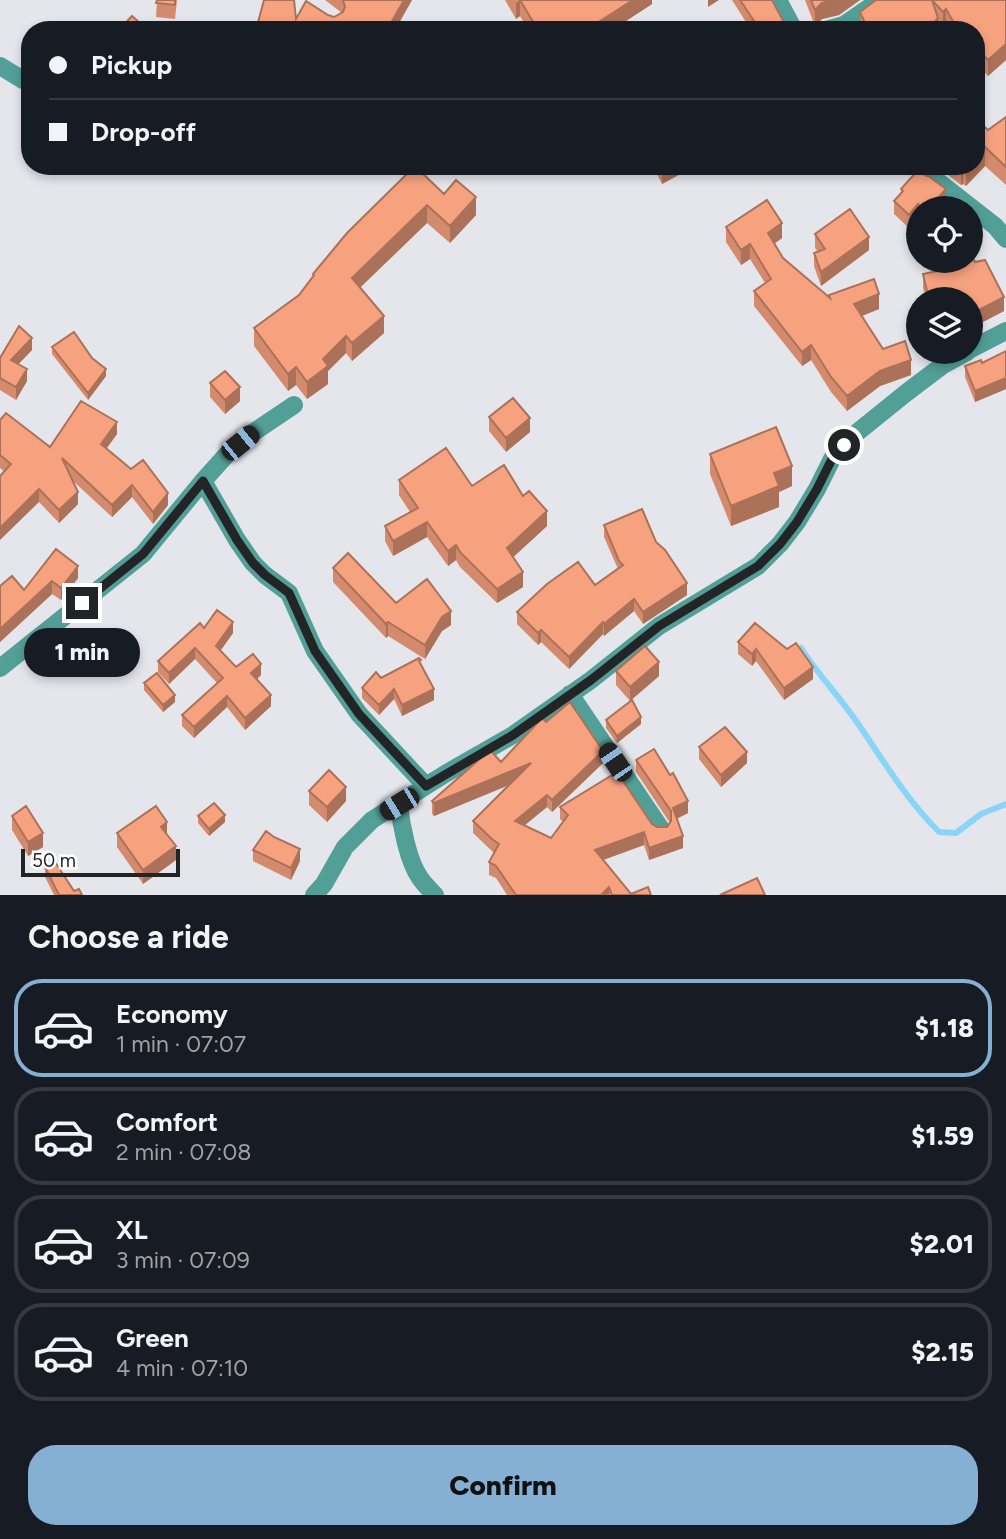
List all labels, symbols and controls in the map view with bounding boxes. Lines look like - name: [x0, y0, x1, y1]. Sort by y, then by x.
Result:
- text: Pickup: [91, 49, 172, 81]
- text: Drop-off: [91, 116, 196, 148]
- map controls: [906, 196, 983, 364]
- button: locate: [906, 196, 983, 273]
- button: layers: [906, 287, 983, 364]
- car: [218, 422, 263, 464]
- route start: [828, 429, 860, 461]
- route end: [66, 587, 98, 619]
- callout: 1 min: [24, 628, 140, 676]
- text: 1 min: [55, 638, 109, 666]
- car: [595, 739, 636, 785]
- car: [376, 784, 423, 824]
- scale bar: [21, 846, 180, 878]
- text: 50 m: [32, 849, 76, 872]
- text: Choose a ride: [28, 918, 229, 956]
- icon: car: [32, 997, 95, 1060]
- text: Economy: [116, 998, 228, 1030]
- text: $1.18: [915, 1012, 974, 1044]
- text: 1 min · 07:07: [116, 1030, 246, 1058]
- icon: car: [32, 1105, 95, 1168]
- text: Comfort: [116, 1106, 218, 1138]
- text: $1.59: [911, 1120, 974, 1152]
- text: 2 min · 07:08: [116, 1138, 251, 1166]
- icon: car: [32, 1213, 95, 1276]
- text: XL: [116, 1214, 148, 1246]
- text: $2.01: [909, 1228, 974, 1260]
- text: 3 min · 07:09: [116, 1246, 250, 1274]
- icon: car: [32, 1321, 95, 1384]
- text: Green: [116, 1322, 189, 1354]
- text: $2.15: [911, 1336, 974, 1368]
- text: 4 min · 07:10: [116, 1354, 248, 1382]
- button: Confirm: [28, 1445, 978, 1525]

